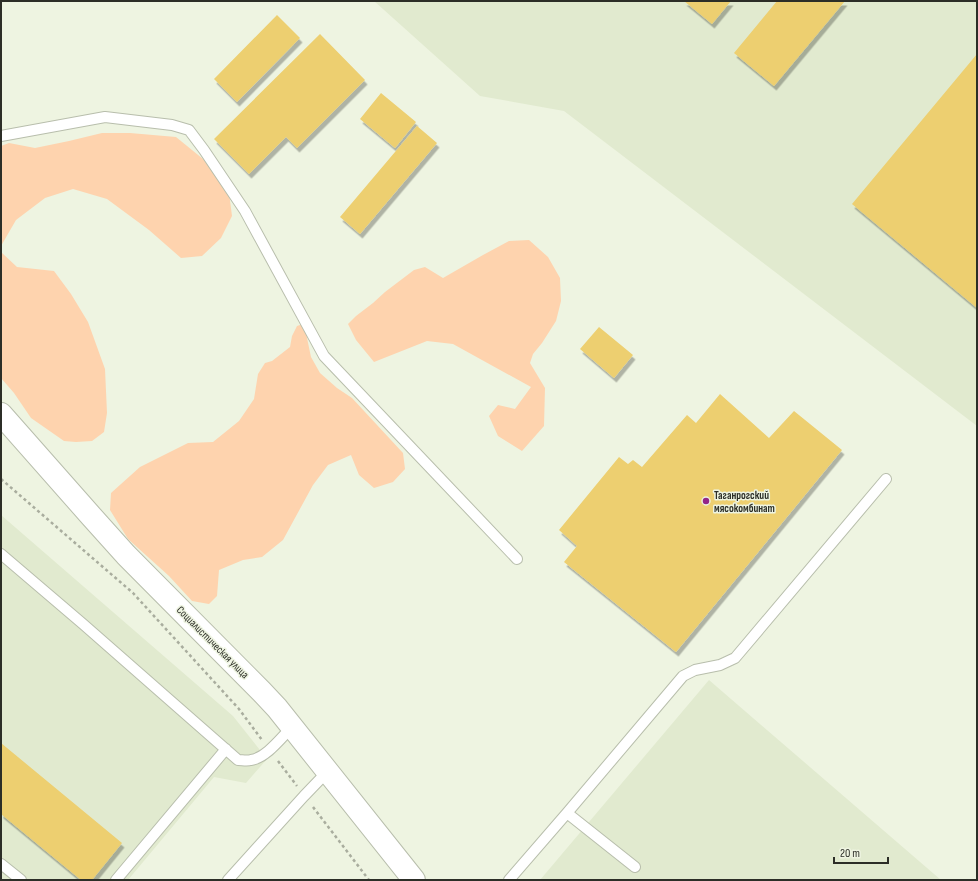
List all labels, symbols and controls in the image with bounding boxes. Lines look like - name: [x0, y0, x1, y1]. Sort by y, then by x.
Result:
- place label: Таганрогский мясокомбинат: [714, 489, 775, 515]
- marker: Таганрогский мясокомбинат: [701, 496, 711, 506]
- street label: Социалистическая улица: [174, 604, 251, 681]
- scale bar: [834, 839, 888, 865]
- text: 20 m: [840, 846, 860, 861]

